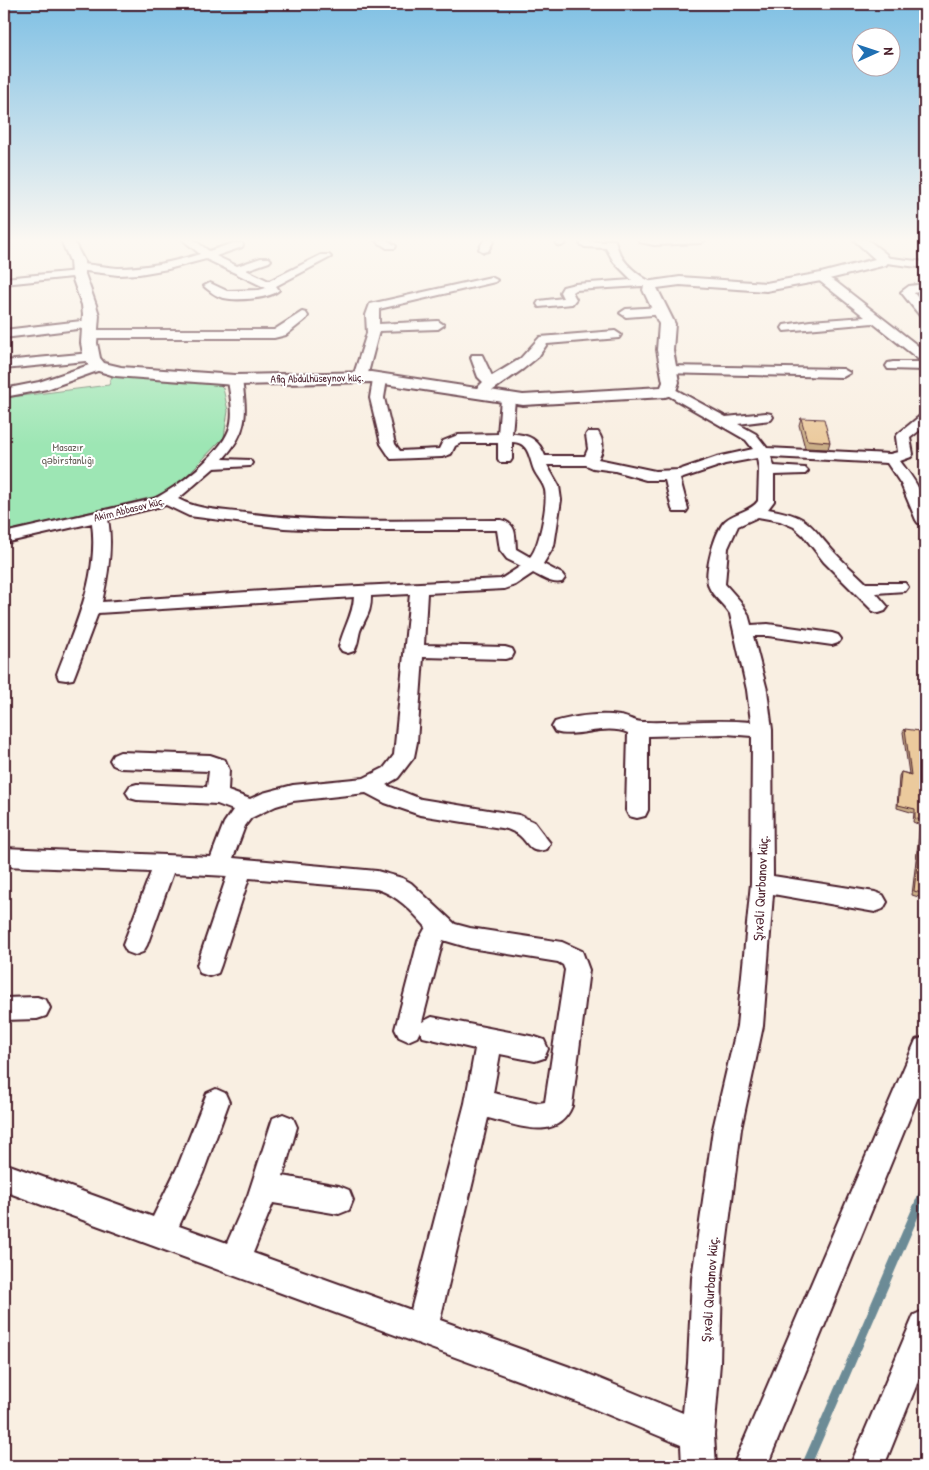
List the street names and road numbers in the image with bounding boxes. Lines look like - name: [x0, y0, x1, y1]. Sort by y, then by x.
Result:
- street label: Afiq Abdulhüseynov küç.: [270, 370, 364, 386]
- street label: Akim Abbasov küç.: [92, 493, 166, 525]
- street label: Şıxəli Qurbanov küç.: [748, 835, 772, 941]
- street label: Şıxəli Qurbanov küç.: [696, 1236, 722, 1342]

